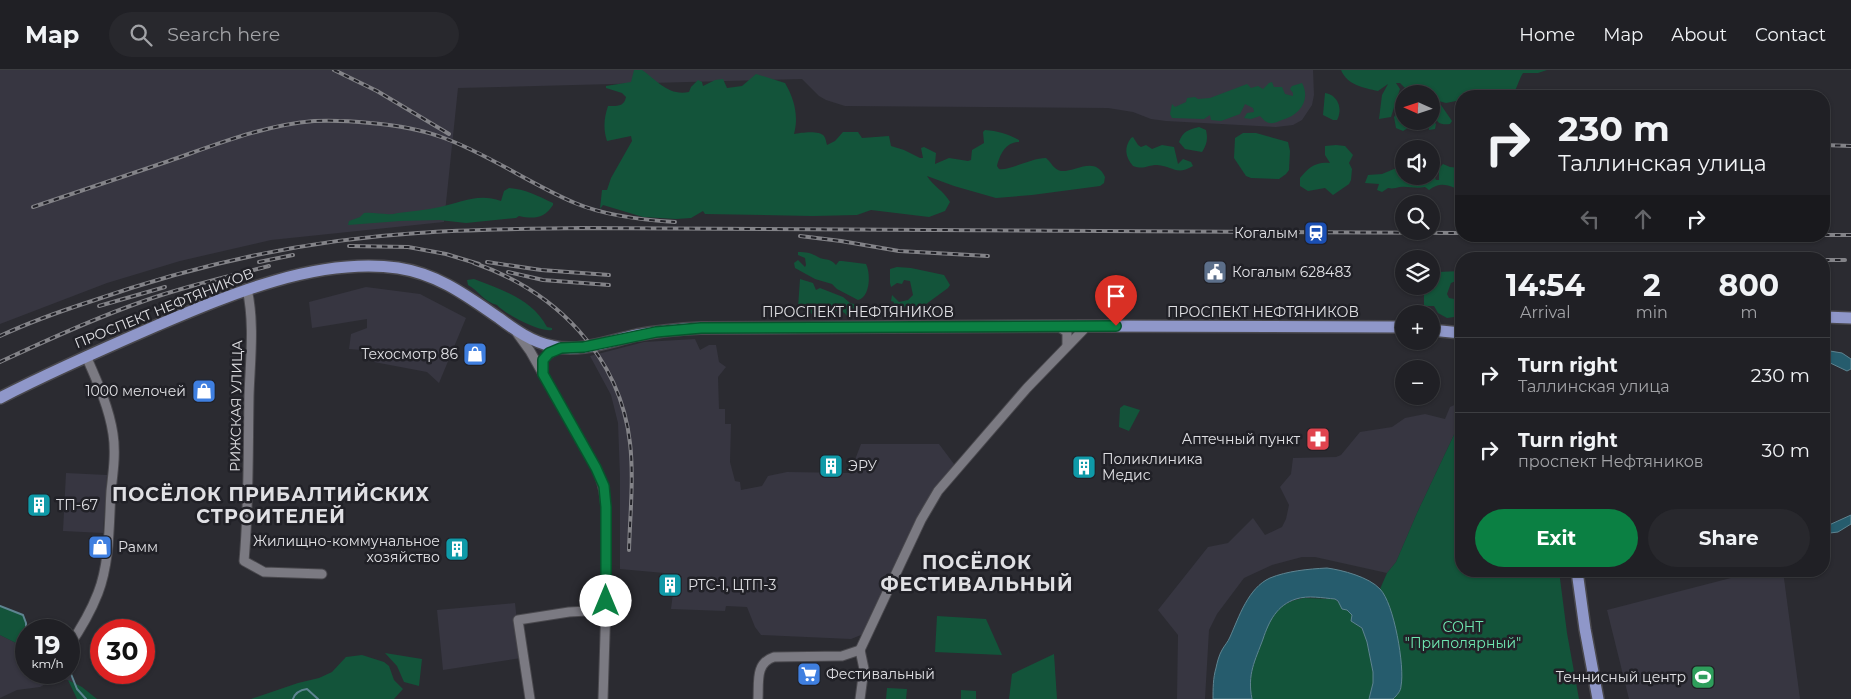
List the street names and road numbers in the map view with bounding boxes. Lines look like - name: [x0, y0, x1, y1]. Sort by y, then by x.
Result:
- street label: ПРОСПЕКТ НЕФТЯНИКОВ: [72, 264, 256, 352]
- street label: ПРОСПЕКТ НЕФТЯНИКОВ: [762, 303, 954, 321]
- street label: ПРОСПЕКТ НЕФТЯНИКОВ: [1167, 303, 1359, 321]
- street label: РИЖСКАЯ УЛИЦА: [226, 339, 246, 472]

